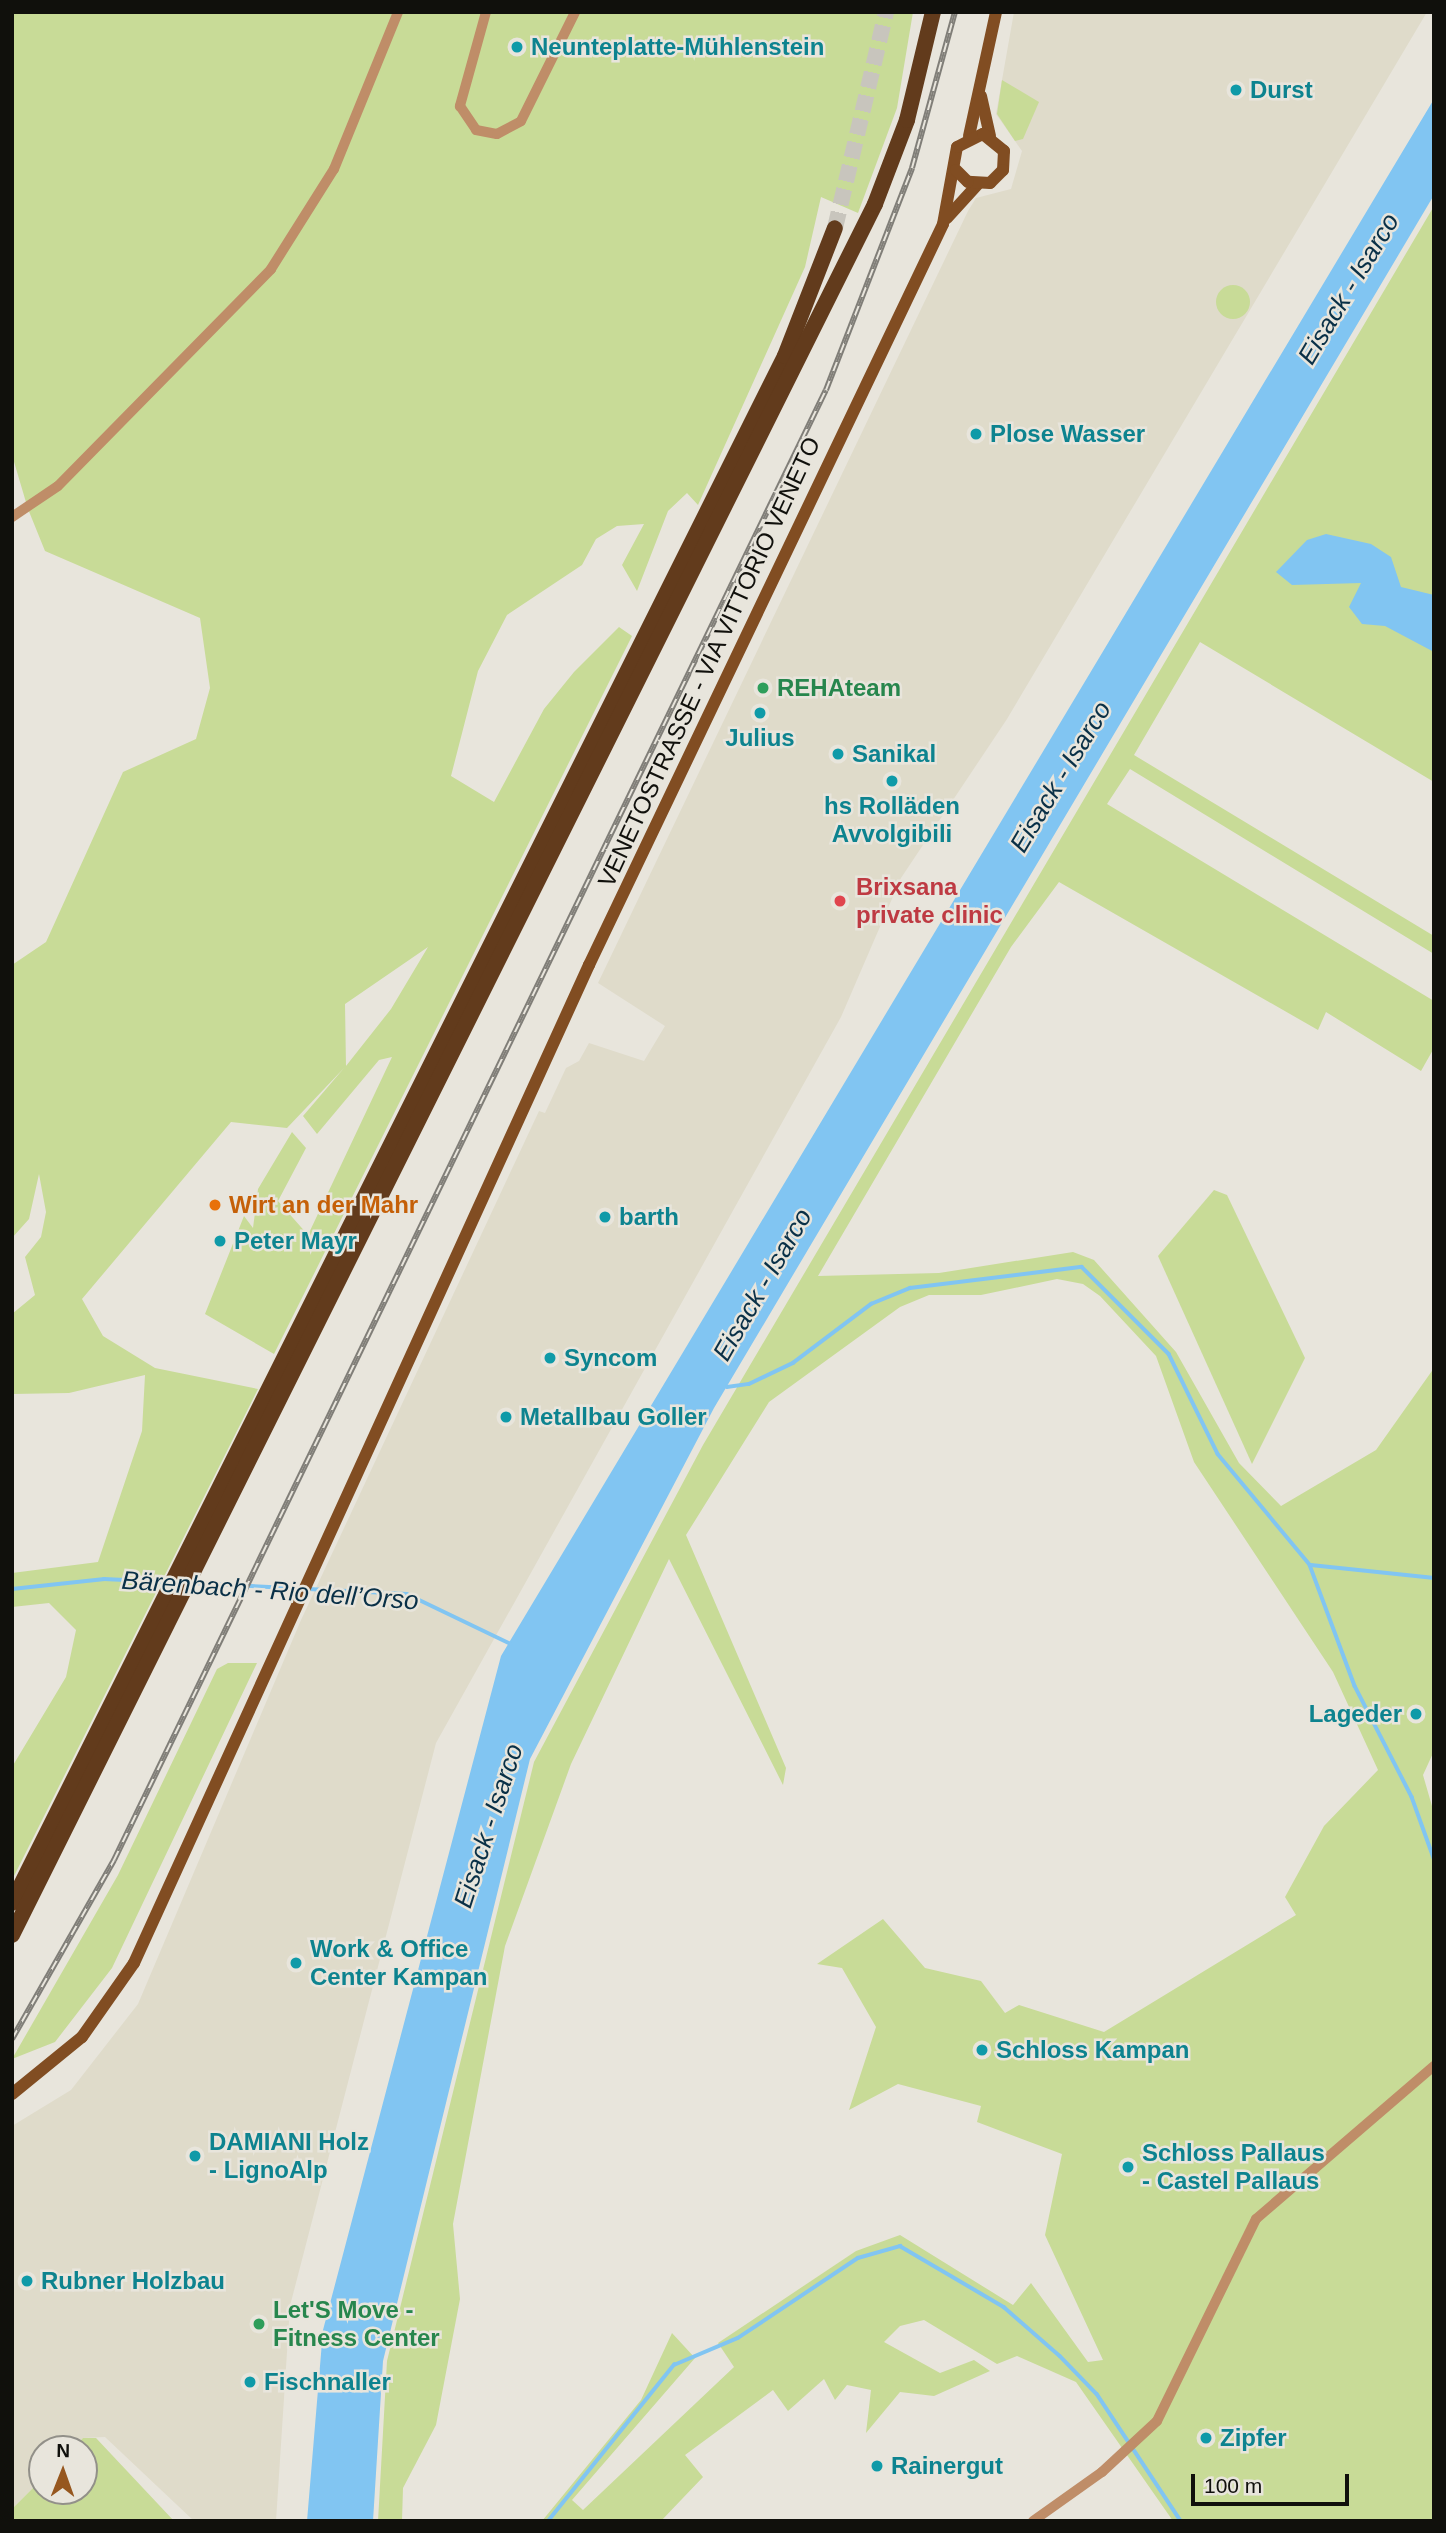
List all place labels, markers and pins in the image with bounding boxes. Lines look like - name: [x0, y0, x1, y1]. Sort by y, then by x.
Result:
- place label: Neunteplatte-Mühlenstein: [531, 33, 824, 61]
- marker: Neunteplatte-Mühlenstein: [509, 39, 525, 55]
- place label: Durst: [1250, 76, 1313, 104]
- marker: Durst: [1228, 82, 1244, 98]
- place label: Plose Wasser: [990, 420, 1145, 448]
- marker: Plose Wasser: [968, 426, 984, 442]
- place label: REHAteam: [777, 674, 901, 702]
- marker: REHAteam: [755, 680, 771, 696]
- marker: Julius: [752, 705, 768, 721]
- place label: Julius: [725, 724, 795, 752]
- place label: Sanikal: [852, 740, 936, 768]
- marker: Sanikal: [830, 746, 846, 762]
- marker: hs Rolläden Avvolgibili: [884, 773, 900, 789]
- place label: hs Rolläden Avvolgibili: [824, 792, 960, 848]
- place label: Brixsana private clinic: [856, 873, 1003, 929]
- marker: Brixsana private clinic: [830, 891, 850, 911]
- place label: Wirt an der Mahr: [229, 1191, 418, 1219]
- marker: Wirt an der Mahr: [207, 1197, 223, 1213]
- place label: barth: [619, 1203, 679, 1231]
- marker: barth: [597, 1209, 613, 1225]
- place label: Peter Mayr: [234, 1227, 357, 1255]
- marker: Peter Mayr: [212, 1233, 228, 1249]
- place label: Syncom: [564, 1344, 657, 1372]
- marker: Syncom: [542, 1350, 558, 1366]
- place label: Metallbau Goller: [520, 1403, 707, 1431]
- marker: Metallbau Goller: [498, 1409, 514, 1425]
- place label: Lageder: [1309, 1700, 1402, 1728]
- marker: Lageder: [1408, 1706, 1424, 1722]
- place label: Work & Office Center Kampan: [310, 1935, 487, 1991]
- marker: Work & Office Center Kampan: [288, 1955, 304, 1971]
- place label: Schloss Kampan: [996, 2036, 1189, 2064]
- marker: Schloss Kampan: [974, 2042, 990, 2058]
- place label: DAMIANI Holz - LignoAlp: [209, 2128, 369, 2184]
- place label: Schloss Pallaus - Castel Pallaus: [1142, 2139, 1325, 2195]
- marker: DAMIANI Holz - LignoAlp: [187, 2148, 203, 2164]
- marker: Schloss Pallaus - Castel Pallaus: [1120, 2159, 1136, 2175]
- place label: Rubner Holzbau: [41, 2267, 225, 2295]
- marker: Rubner Holzbau: [19, 2273, 35, 2289]
- place label: Let'S Move - Fitness Center: [273, 2296, 440, 2352]
- marker: Let'S Move - Fitness Center: [251, 2316, 267, 2332]
- place label: Fischnaller: [264, 2368, 391, 2396]
- marker: Fischnaller: [242, 2374, 258, 2390]
- place label: Zipfer: [1220, 2424, 1287, 2452]
- marker: Zipfer: [1198, 2430, 1214, 2446]
- place label: Rainergut: [891, 2452, 1003, 2480]
- marker: Rainergut: [869, 2458, 885, 2474]

